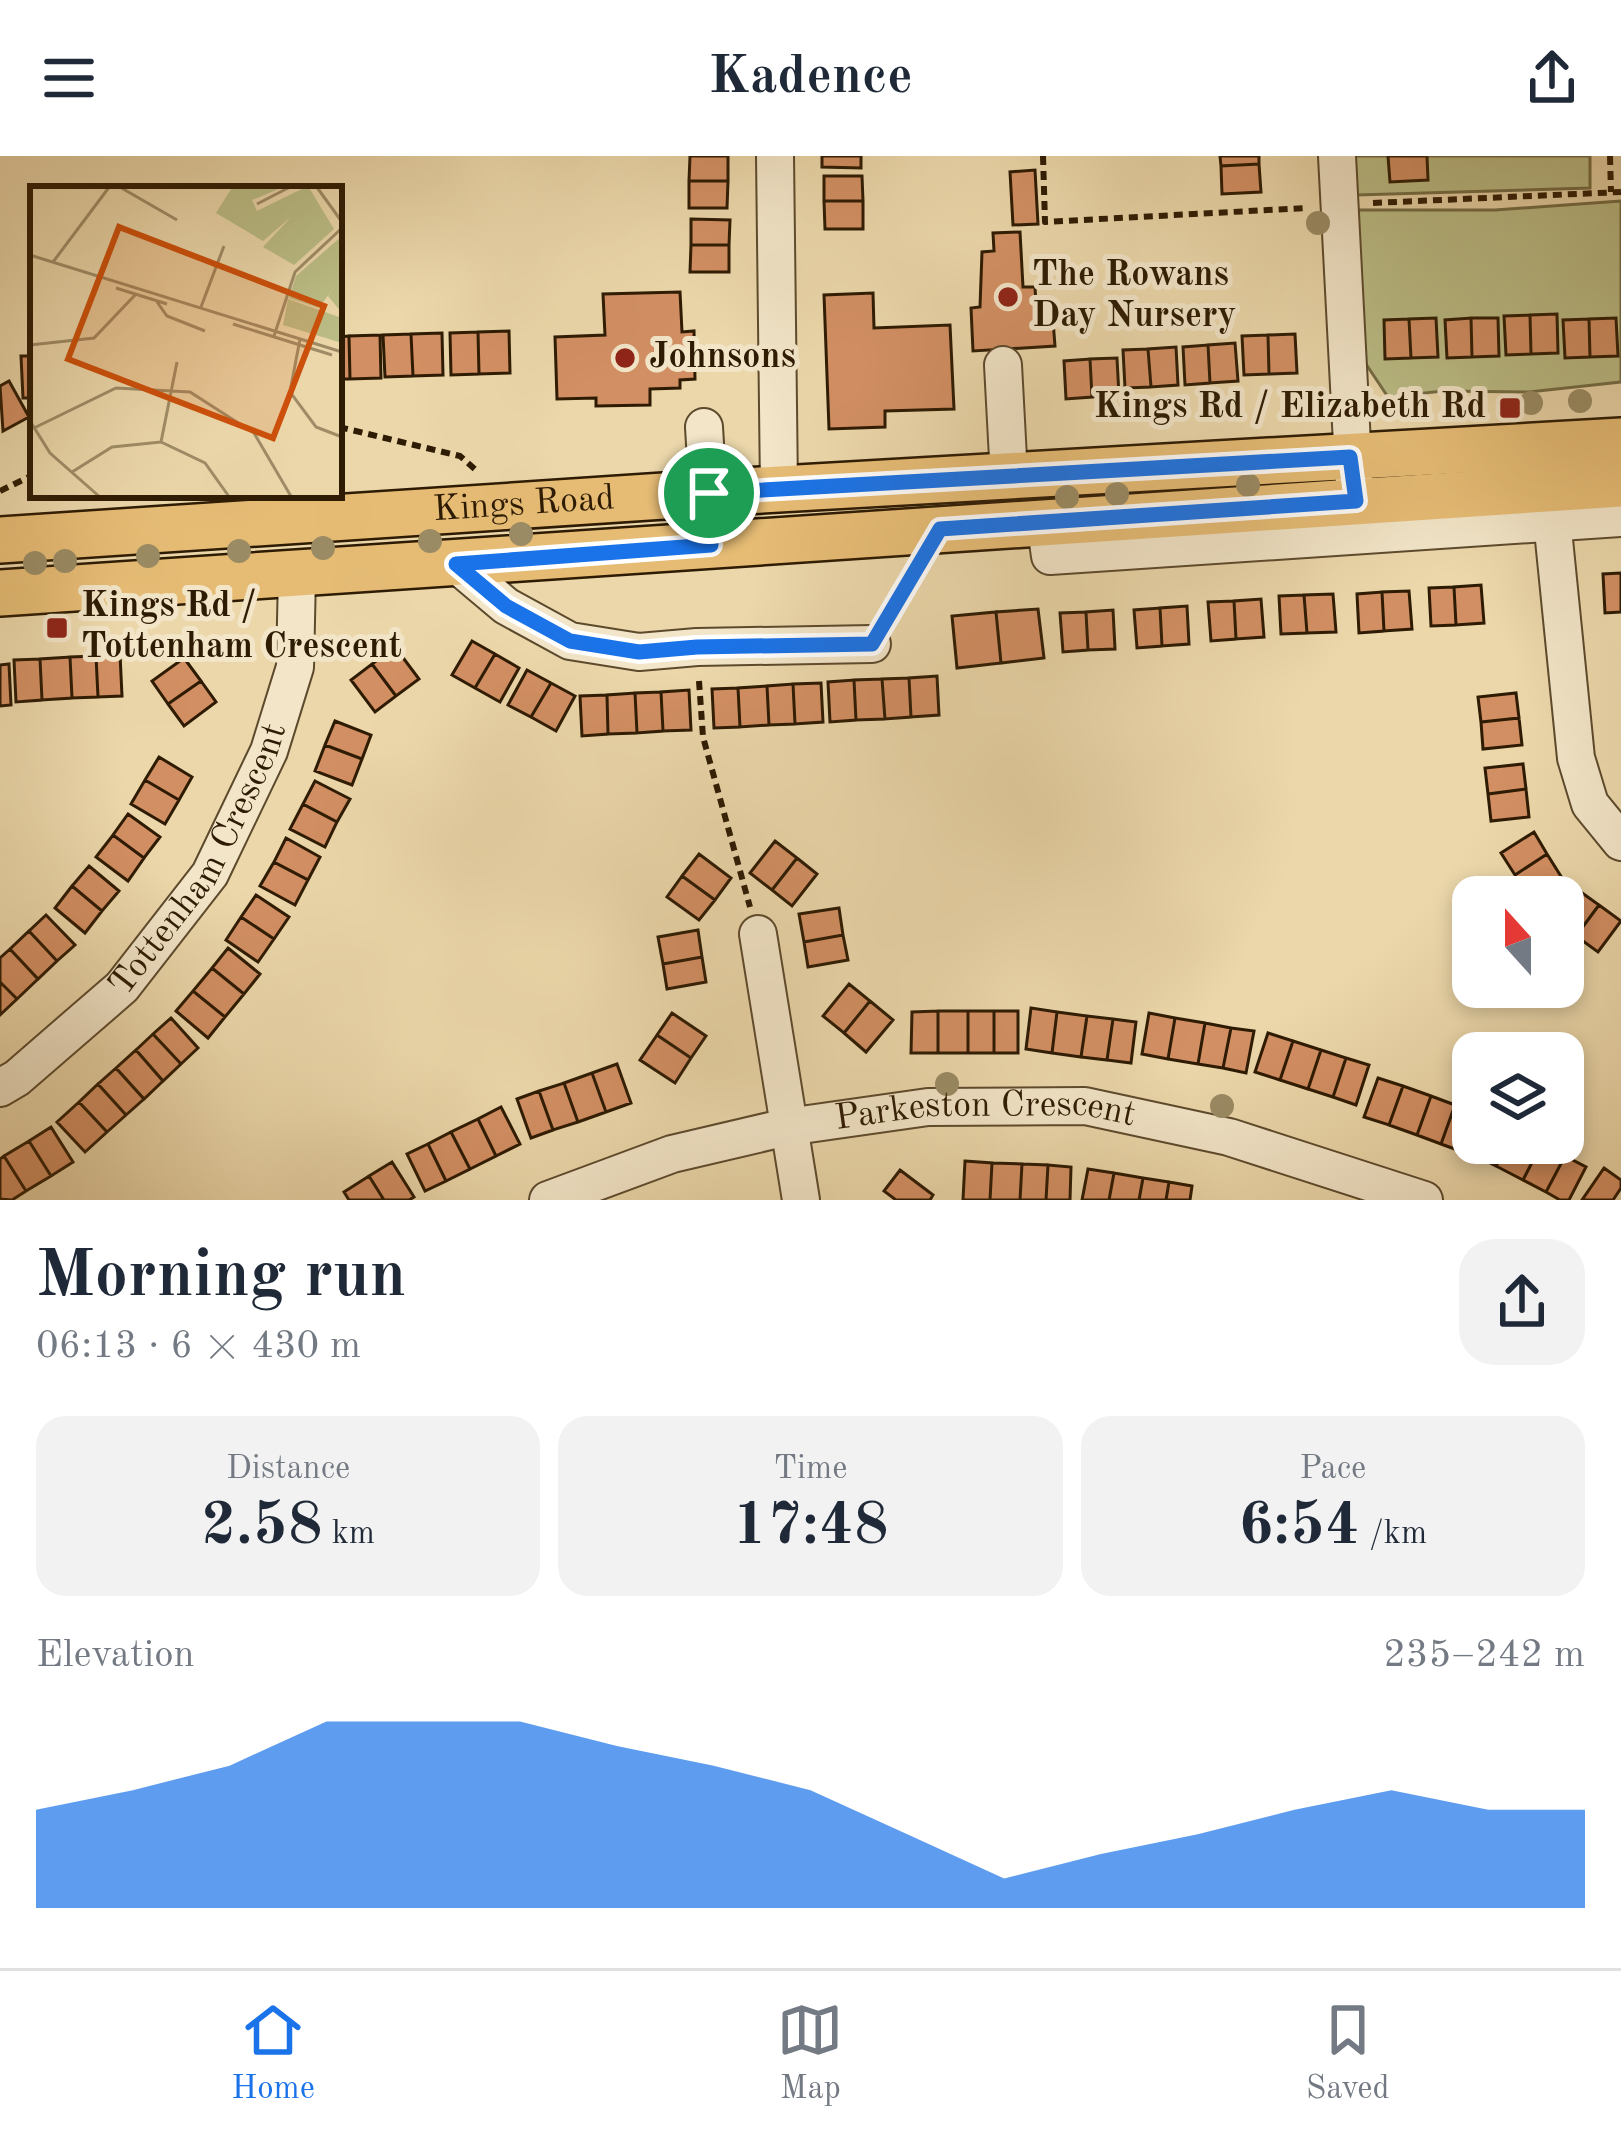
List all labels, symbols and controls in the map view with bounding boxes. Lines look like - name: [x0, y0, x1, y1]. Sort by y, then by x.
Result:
- icon: menu: [36, 45, 102, 111]
- icon: share: [1519, 45, 1585, 111]
- text: Kadence: [708, 51, 913, 105]
- inset map: [30, 186, 342, 498]
- place label: The Rowans Day Nursery: [1032, 258, 1236, 335]
- marker: The Rowans Day Nursery: [995, 284, 1021, 310]
- place label: Johnsons: [649, 340, 796, 376]
- marker: Johnsons: [612, 345, 638, 371]
- place label: Kings Rd / Elizabeth Rd: [1094, 389, 1486, 426]
- marker: Kings Rd / Elizabeth Rd: [1497, 395, 1523, 421]
- pin: [658, 442, 760, 544]
- icon: arrive: [676, 460, 742, 526]
- street label: Kings Road: [432, 481, 616, 529]
- place label: Kings Rd / Tottenham Crescent: [81, 588, 402, 666]
- marker: Kings Rd / Tottenham Crescent: [44, 615, 70, 641]
- street label: Tottenham Crescent: [104, 719, 294, 1003]
- north arrow: [1452, 876, 1584, 1008]
- map controls: [1452, 876, 1584, 1164]
- button: layers: [1452, 1032, 1584, 1164]
- street label: Parkeston Crescent: [833, 1088, 1139, 1138]
- button: share: [1459, 1239, 1585, 1365]
- text: Morning run: [36, 1245, 406, 1311]
- text: 06:13 · 6 × 430 m: [36, 1327, 361, 1366]
- text: Distance: [226, 1453, 350, 1486]
- text: Time: [774, 1453, 847, 1486]
- text: Pace: [1299, 1453, 1366, 1486]
- text: 2.58: [201, 1497, 322, 1557]
- text: 17:48: [732, 1497, 888, 1557]
- text: 6:54: [1239, 1497, 1360, 1557]
- text: km: [322, 1518, 375, 1551]
- text: /km: [1360, 1518, 1427, 1551]
- text: Elevation: [36, 1636, 195, 1675]
- text: 235–242 m: [1383, 1636, 1585, 1675]
- tab: Home: [231, 1997, 315, 2110]
- tab: Map: [777, 1997, 843, 2110]
- tab: Saved: [1306, 1997, 1390, 2110]

